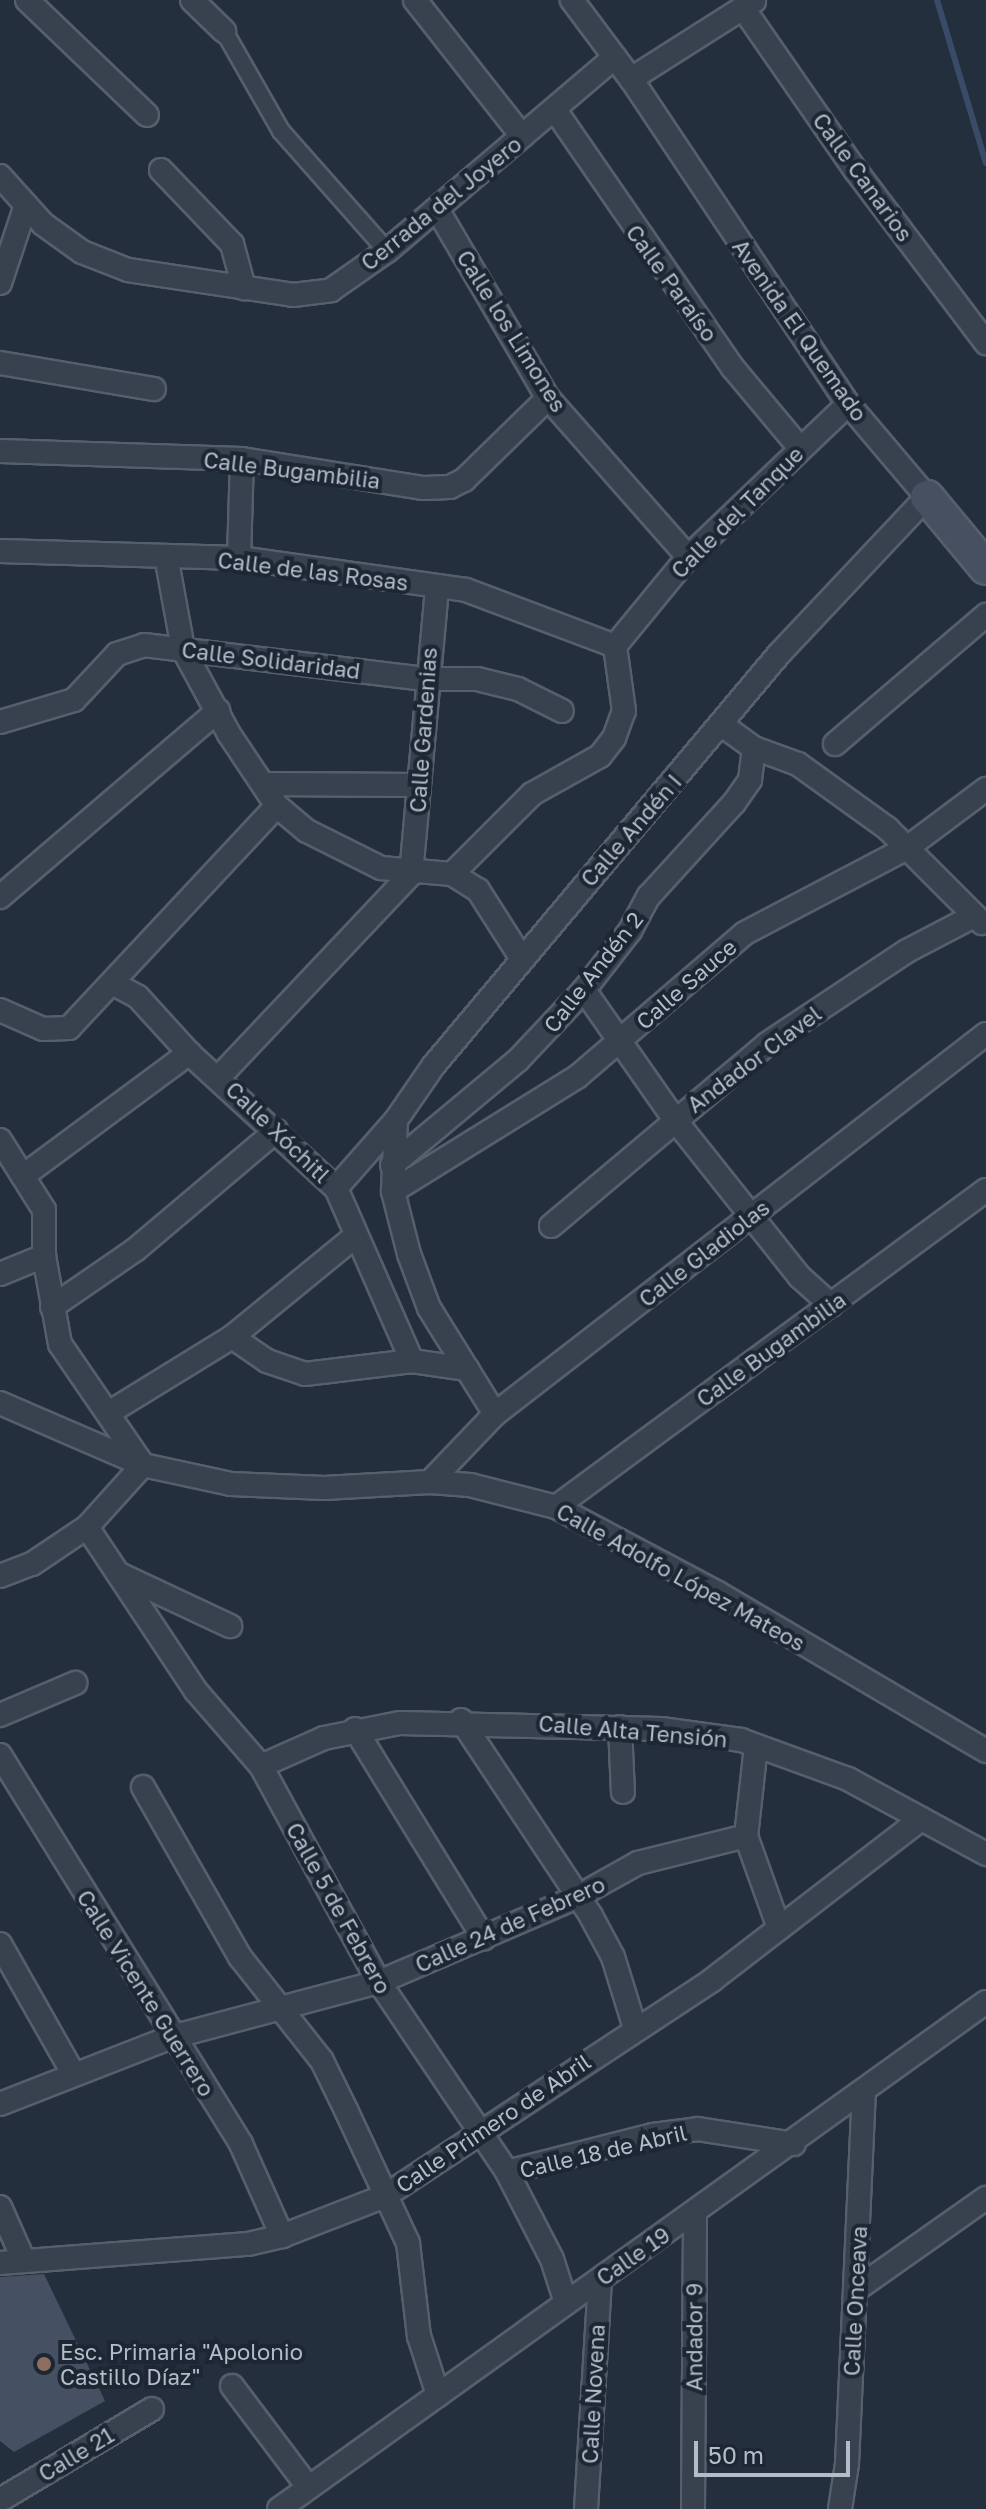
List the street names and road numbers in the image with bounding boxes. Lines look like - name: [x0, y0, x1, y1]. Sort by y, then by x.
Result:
- street label: Calle Canarios: [808, 108, 918, 246]
- street label: Cerrada del Joyero: [356, 130, 526, 276]
- street label: Calle Paraíso: [621, 220, 723, 346]
- street label: Avenida El Quemado: [727, 234, 873, 426]
- street label: Calle los Limones: [452, 245, 572, 417]
- street label: Calle del Tanque: [666, 441, 808, 583]
- street label: Calle Bugambilia: [202, 446, 382, 494]
- street label: Calle de las Rosas: [216, 546, 410, 596]
- street label: Calle Solidaridad: [180, 636, 362, 684]
- street label: Calle Gardenias: [404, 646, 442, 814]
- street label: Calle Andén I: [575, 769, 687, 891]
- street label: Calle Andén 2: [538, 906, 648, 1038]
- street label: Calle Sauce: [631, 933, 741, 1035]
- street label: Andador Clavel: [682, 1000, 826, 1118]
- street label: Calle Xóchitl: [221, 1076, 335, 1188]
- street label: Calle Gladiolas: [634, 1194, 774, 1312]
- street label: Calle Bugambilia: [691, 1286, 851, 1412]
- street label: Calle Adolfo López Mateos: [552, 1498, 810, 1656]
- street label: Calle Alta Tensión: [538, 1710, 728, 1752]
- street label: Calle 5 de Febrero: [281, 1818, 397, 1998]
- street label: Calle 24 de Febrero: [411, 1870, 609, 1978]
- street label: Calle Vicente Guerrero: [72, 1885, 220, 2101]
- street label: Calle Primero de Abril: [391, 2048, 595, 2198]
- street label: Calle 18 de Abril: [517, 2119, 689, 2183]
- street label: Calle 19: [591, 2221, 675, 2291]
- street label: Calle Onceava: [838, 2225, 872, 2377]
- street label: Andador 9: [681, 2283, 707, 2391]
- street label: Calle Novena: [576, 2324, 610, 2464]
- street label: Calle 21: [34, 2421, 118, 2487]

